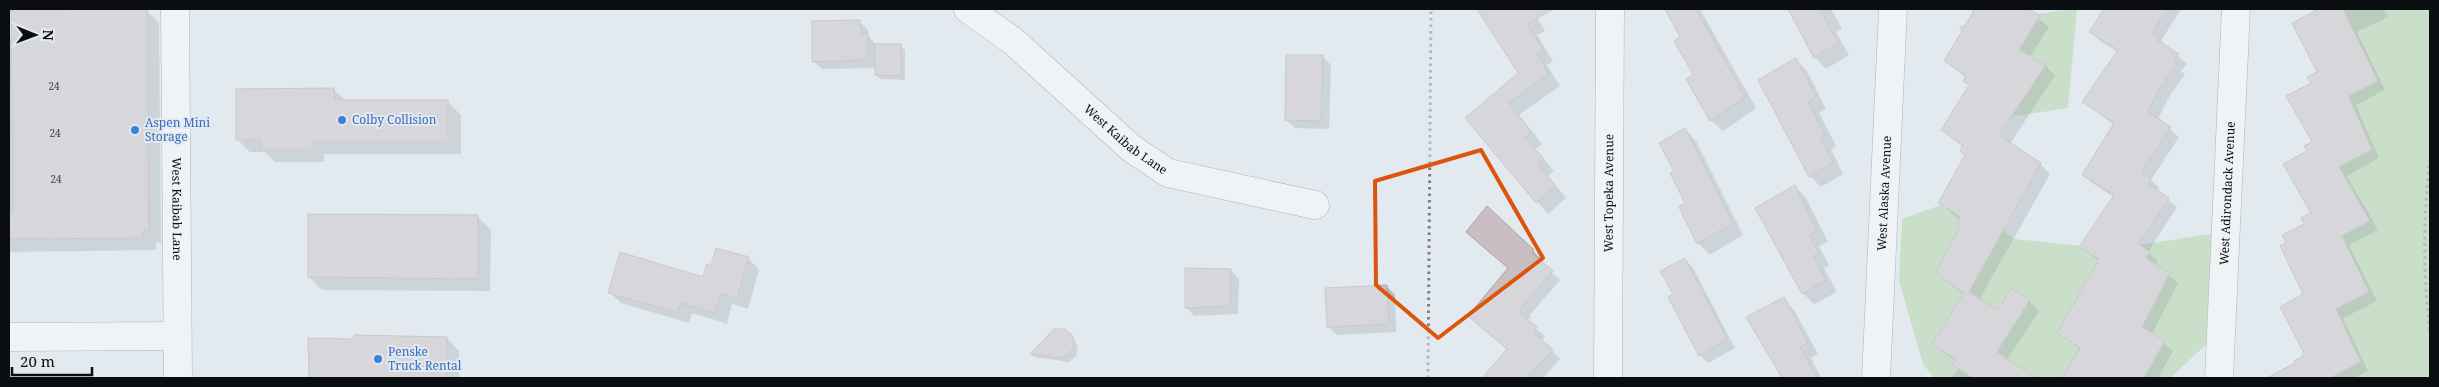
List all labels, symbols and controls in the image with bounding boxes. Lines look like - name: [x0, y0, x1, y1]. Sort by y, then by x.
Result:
- north arrow: [10, 10, 60, 60]
- text: N: [39, 30, 58, 41]
- house number: 24: [48, 79, 60, 93]
- street label: West Kaibab Lane: [1080, 100, 1171, 178]
- place label: Colby Collision: [352, 111, 437, 128]
- place label: Aspen Mini Storage: [145, 114, 210, 145]
- marker: Colby Collision: [336, 114, 348, 126]
- street label: West Adirondack Avenue: [2215, 121, 2239, 265]
- marker: Aspen Mini Storage: [129, 124, 141, 136]
- house number: 24: [49, 126, 61, 140]
- street label: West Topeka Avenue: [1600, 134, 1617, 252]
- street label: West Alaska Avenue: [1873, 135, 1895, 251]
- street label: West Kaibab Lane: [168, 157, 186, 261]
- house number: 24: [50, 172, 62, 186]
- place label: Penske Truck Rental: [388, 343, 462, 374]
- scale bar: [12, 344, 92, 376]
- text: 20 m: [20, 351, 55, 371]
- marker: Penske Truck Rental: [372, 353, 384, 365]

